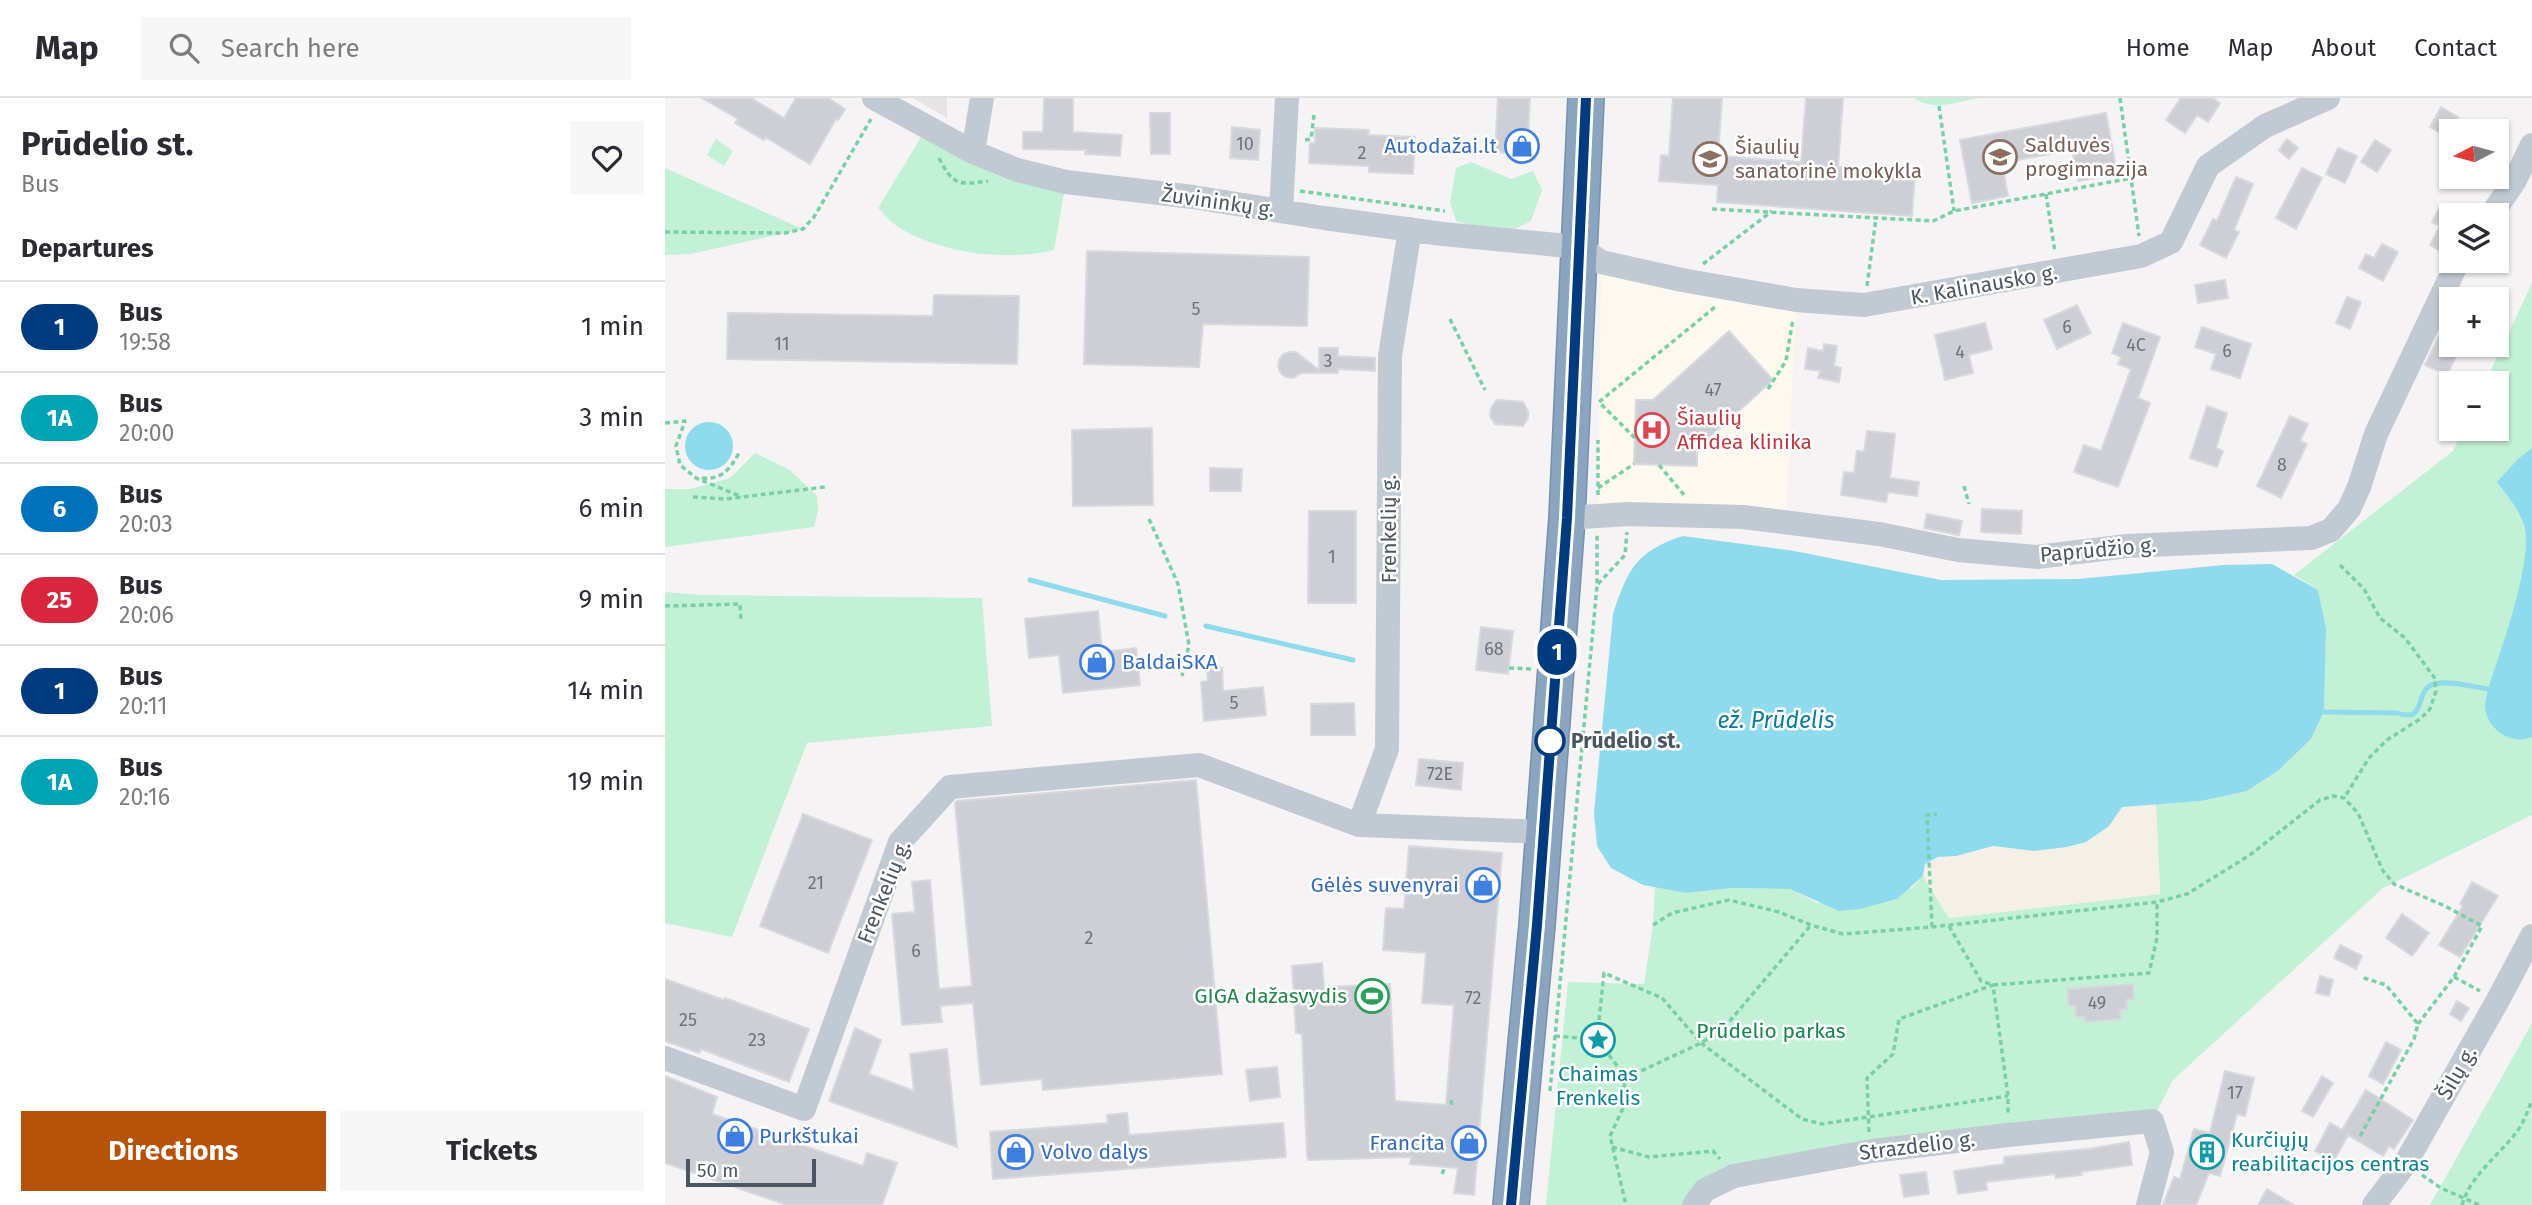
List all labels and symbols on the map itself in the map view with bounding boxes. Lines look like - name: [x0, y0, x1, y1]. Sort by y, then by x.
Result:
- north arrow: [2439, 119, 2509, 189]
- shop icon: Autodažai.lt: [1503, 127, 1541, 165]
- place label: Salduvės progimnazija: [2025, 132, 2148, 182]
- house number: 10: [1236, 133, 1254, 155]
- place label: Autodažai.lt: [1384, 133, 1497, 159]
- place label: Šiaulių sanatorinė mokykla: [1735, 134, 1922, 184]
- school or university icon: Salduvės progimnazija: [1981, 138, 2019, 176]
- school or university icon: Šiaulių sanatorinė mokykla: [1691, 140, 1729, 178]
- house number: 2: [1358, 142, 1367, 164]
- street label: Žuvininkų g.: [1160, 181, 1276, 223]
- street label: K. Kalinausko g.: [1909, 259, 2059, 311]
- house number: 5: [1191, 298, 1201, 320]
- house number: 6: [2062, 316, 2072, 338]
- house number: 11: [774, 333, 790, 355]
- house number: 4C: [2126, 334, 2146, 356]
- house number: 6: [2222, 340, 2232, 362]
- house number: 4: [1955, 341, 1965, 363]
- house number: 3: [1324, 350, 1332, 372]
- house number: 47: [1704, 379, 1722, 401]
- place label: Šiaulių Affidea klinika: [1677, 405, 1812, 455]
- hospital icon: Šiaulių Affidea klinika: [1633, 411, 1671, 449]
- house number: 8: [2277, 454, 2287, 476]
- street label: Frenkelių g.: [1376, 475, 1402, 583]
- street label: Paprūdžio g.: [2039, 532, 2157, 568]
- house number: 1: [1328, 546, 1336, 568]
- line badge: 1: [1534, 629, 1580, 675]
- house number: 68: [1484, 638, 1504, 660]
- shop icon: BaldaiSKA: [1078, 643, 1116, 681]
- place label: BaldaiSKA: [1122, 649, 1218, 675]
- house number: 5: [1229, 692, 1239, 714]
- water label: ež. Prūdelis: [1718, 706, 1835, 734]
- marker: Prūdelio st.: [1535, 726, 1565, 756]
- place label: Prūdelio st.: [1571, 728, 1681, 754]
- house number: 72E: [1427, 763, 1453, 785]
- street label: Frenkelių g.: [852, 837, 916, 947]
- shop icon: Gėlės suvenyrai: [1464, 866, 1502, 904]
- house number: 21: [808, 872, 824, 894]
- place label: Gėlės suvenyrai: [1311, 872, 1459, 898]
- house number: 2: [1085, 927, 1094, 949]
- house number: 6: [911, 940, 921, 962]
- sports icon: GIGA dažasvydis: [1353, 977, 1391, 1015]
- place label: GIGA dažasvydis: [1194, 983, 1347, 1009]
- house number: 72: [1465, 987, 1481, 1009]
- house number: 49: [2088, 992, 2106, 1014]
- house number: 25: [679, 1009, 697, 1031]
- park label: Prūdelio parkas: [1696, 1018, 1846, 1044]
- place icon: Chaimas Frenkelis: [1579, 1021, 1617, 1059]
- house number: 23: [748, 1029, 766, 1051]
- street label: Šilų g.: [2431, 1042, 2483, 1104]
- place label: Chaimas Frenkelis: [1556, 1061, 1641, 1111]
- house number: 17: [2227, 1082, 2243, 1104]
- shop icon: Purkštukai: [716, 1117, 754, 1155]
- place label: Purkštukai: [759, 1123, 859, 1149]
- shop icon: Francita: [1450, 1124, 1488, 1162]
- street label: Strazdelio g.: [1857, 1126, 1977, 1166]
- place label: Kurčiųjų reabilitacijos centras: [2231, 1127, 2429, 1177]
- place label: Francita: [1370, 1130, 1445, 1156]
- shop icon: Volvo dalys: [997, 1133, 1035, 1171]
- building icon: Kurčiųjų reabilitacijos centras: [2188, 1133, 2226, 1171]
- place label: Volvo dalys: [1041, 1139, 1148, 1165]
- scale bar: [686, 1156, 815, 1188]

